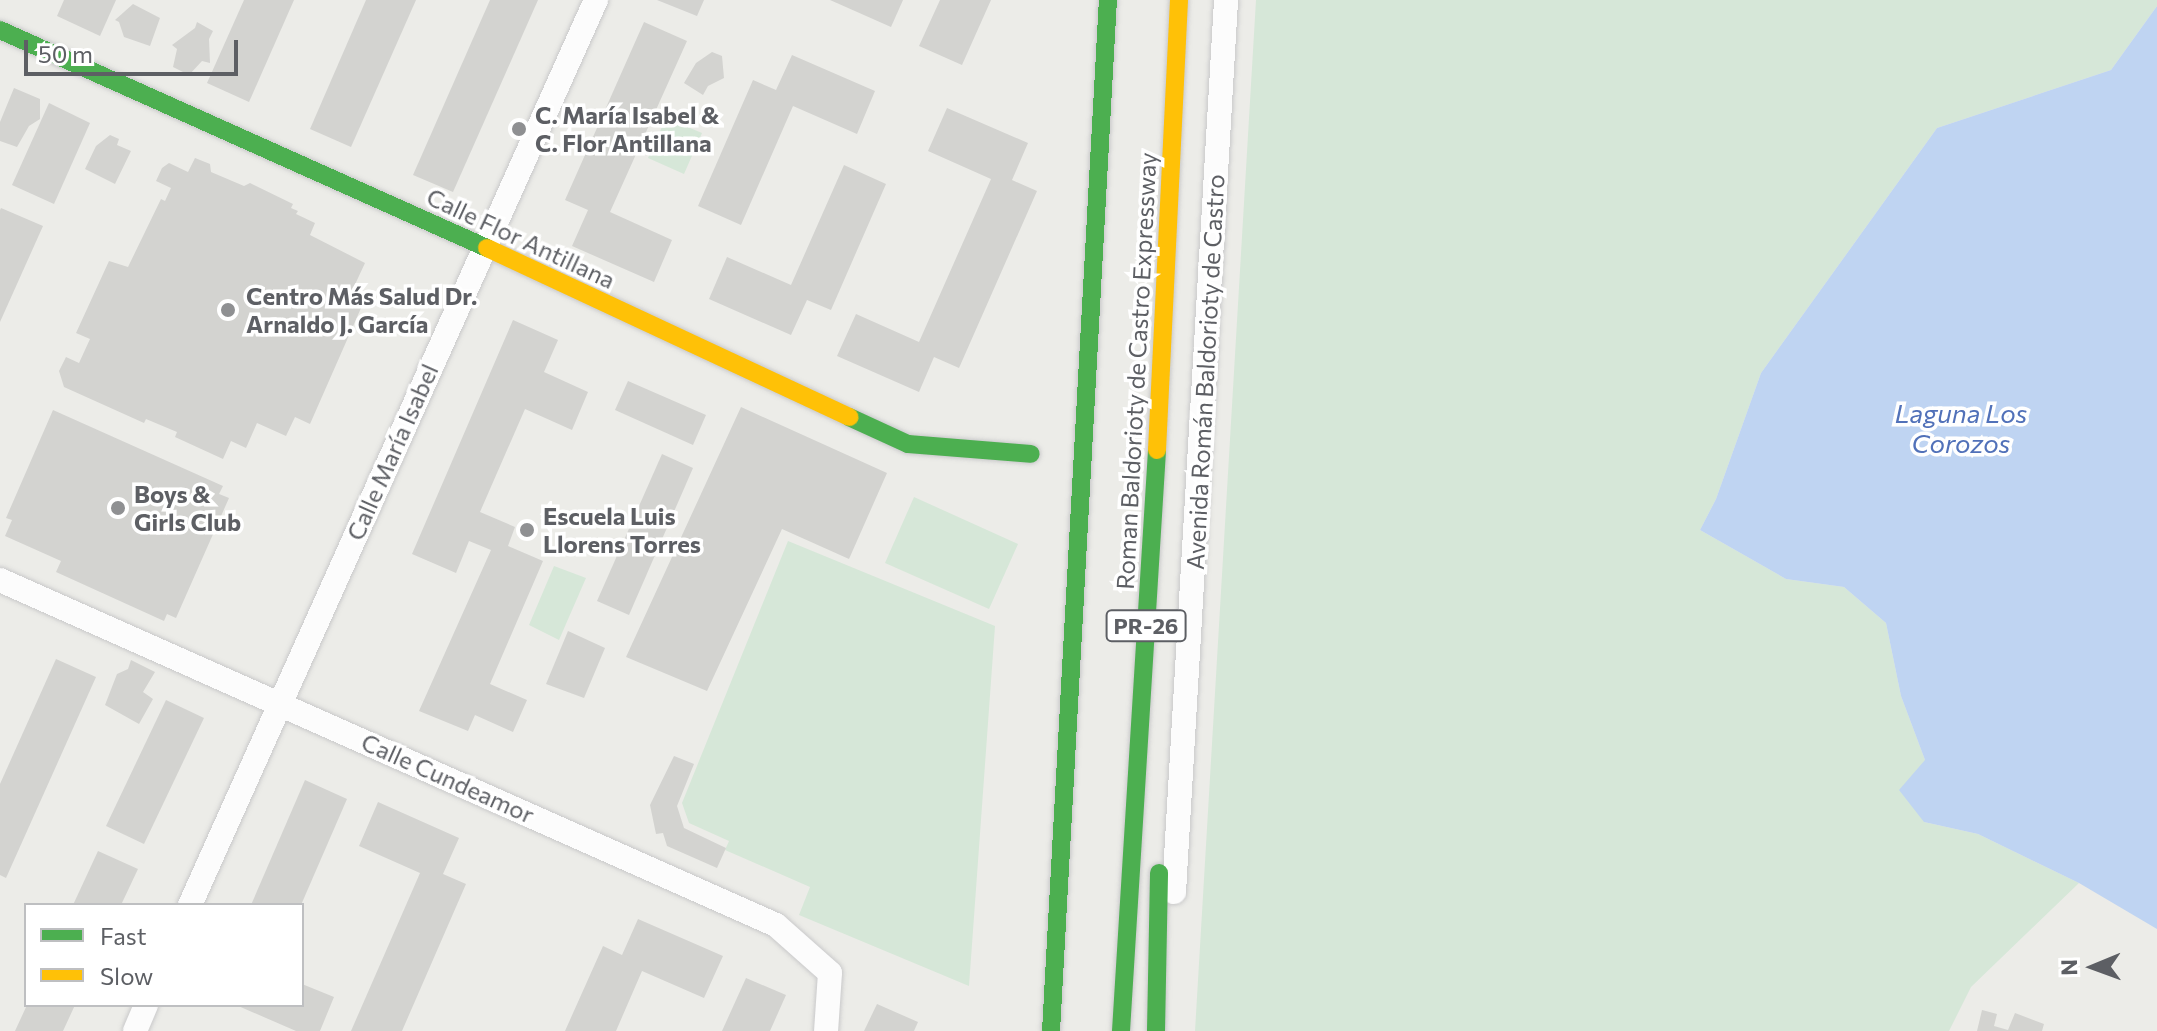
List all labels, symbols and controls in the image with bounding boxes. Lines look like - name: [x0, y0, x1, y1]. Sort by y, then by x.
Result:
- scale bar: [28, 24, 242, 74]
- text: 50 m: [38, 39, 93, 68]
- place label: C. María Isabel & C. Flor Antillana: [535, 101, 719, 157]
- marker: C. María Isabel & C. Flor Antillana: [510, 120, 528, 138]
- street label: Roman Baldorioty de Castro Expressway: [1110, 152, 1162, 590]
- street label: Avenida Román Baldorioty de Castro: [1180, 174, 1230, 570]
- street label: Calle Flor Antillana: [422, 182, 620, 294]
- place label: Centro Más Salud Dr. Arnaldo J. García: [246, 282, 477, 338]
- marker: Centro Más Salud Dr. Arnaldo J. García: [217, 299, 239, 321]
- street label: Calle María Isabel: [340, 359, 444, 545]
- water label: Laguna Los Corozos: [1895, 397, 2027, 458]
- place label: Boys & Girls Club: [134, 480, 241, 536]
- marker: Boys & Girls Club: [109, 499, 127, 517]
- place label: Escuela Luis Llorens Torres: [543, 502, 701, 558]
- marker: Escuela Luis Llorens Torres: [518, 521, 536, 539]
- road number: PR-26: [1104, 608, 1188, 644]
- street label: Calle Cundeamor: [357, 727, 539, 829]
- legend: [24, 903, 304, 1007]
- text: Fast: [100, 921, 147, 950]
- north arrow: [2053, 927, 2133, 1007]
- text: N: [2055, 959, 2082, 976]
- text: Slow: [100, 961, 153, 990]

